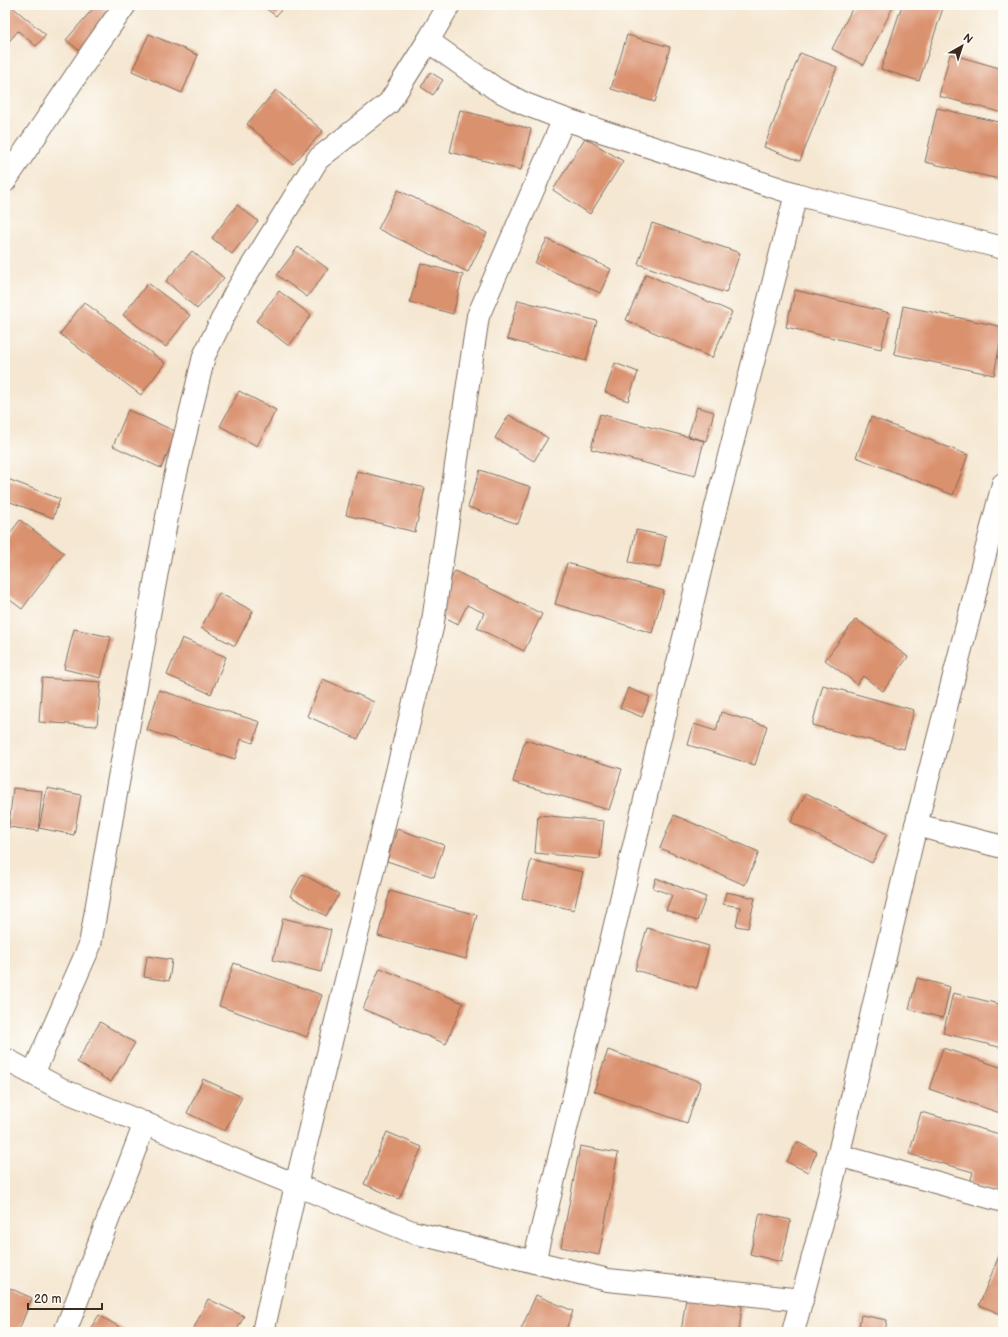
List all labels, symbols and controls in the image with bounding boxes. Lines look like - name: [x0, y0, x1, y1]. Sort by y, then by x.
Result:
- north arrow: [942, 26, 982, 66]
- text: N: [961, 31, 975, 46]
- scale bar: [28, 1285, 102, 1311]
- text: 20 m: [34, 1292, 61, 1307]

